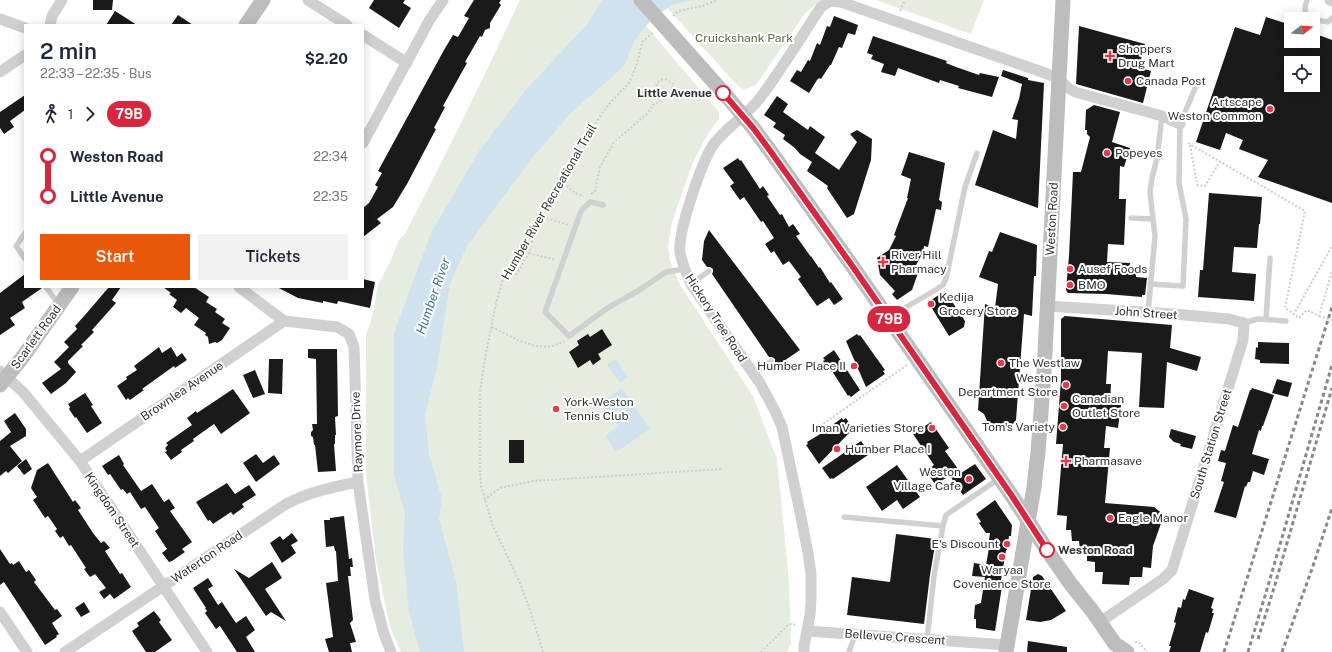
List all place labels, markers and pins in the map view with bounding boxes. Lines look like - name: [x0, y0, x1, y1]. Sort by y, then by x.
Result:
- place label: Shoppers Drug Mart: [1118, 42, 1175, 70]
- marker: Shoppers Drug Mart: [1105, 51, 1115, 61]
- place label: Canada Post: [1136, 74, 1206, 88]
- marker: Canada Post: [1123, 76, 1133, 86]
- marker: Little Avenue: [715, 85, 731, 101]
- place label: Little Avenue: [637, 86, 712, 100]
- place label: Artscape Weston Common: [1168, 95, 1262, 123]
- marker: Artscape Weston Common: [1265, 104, 1275, 114]
- place label: Popeyes: [1115, 146, 1162, 160]
- marker: Popeyes: [1102, 148, 1112, 158]
- place label: River Hill Pharmacy: [891, 248, 947, 276]
- marker: River Hill Pharmacy: [878, 257, 888, 267]
- place label: Ausef Foods: [1078, 262, 1147, 276]
- marker: Ausef Foods: [1065, 264, 1075, 274]
- place label: BMO: [1078, 278, 1106, 292]
- marker: BMO: [1065, 280, 1075, 290]
- place label: Kedija Grocery Store: [939, 290, 1017, 318]
- marker: Kedija Grocery Store: [926, 299, 936, 309]
- place label: The Westlaw: [1009, 356, 1081, 370]
- marker: The Westlaw: [996, 358, 1006, 368]
- place label: Humber Place II: [757, 359, 846, 373]
- marker: Humber Place II: [849, 361, 859, 371]
- place label: Weston Department Store: [958, 371, 1058, 399]
- marker: Weston Department Store: [1061, 380, 1071, 390]
- place label: Canadian Outlet Store: [1072, 392, 1141, 420]
- place label: York-Weston Tennis Club: [564, 395, 634, 423]
- marker: Canadian Outlet Store: [1059, 401, 1069, 411]
- marker: York-Weston Tennis Club: [551, 404, 561, 414]
- place label: Tom's Variety: [982, 420, 1056, 434]
- place label: Iman Varieties Store: [812, 421, 924, 435]
- marker: Tom's Variety: [1058, 422, 1068, 432]
- marker: Iman Varieties Store: [927, 423, 937, 433]
- place label: Humber Place I: [845, 442, 931, 456]
- marker: Humber Place I: [832, 444, 842, 454]
- place label: Pharmasave: [1074, 454, 1142, 468]
- marker: Pharmasave: [1061, 456, 1071, 466]
- place label: Weston Village Cafe: [893, 465, 961, 493]
- marker: Weston Village Cafe: [964, 474, 974, 484]
- place label: Eagle Manor: [1118, 511, 1188, 525]
- marker: Eagle Manor: [1105, 513, 1115, 523]
- place label: E's Discount: [932, 537, 999, 551]
- marker: E's Discount: [1002, 539, 1012, 549]
- marker: Weston Road: [1039, 542, 1055, 558]
- place label: Weston Road: [1058, 543, 1133, 557]
- marker: Waryaa Covenience Store: [997, 552, 1007, 562]
- place label: Waryaa Covenience Store: [953, 563, 1051, 591]

